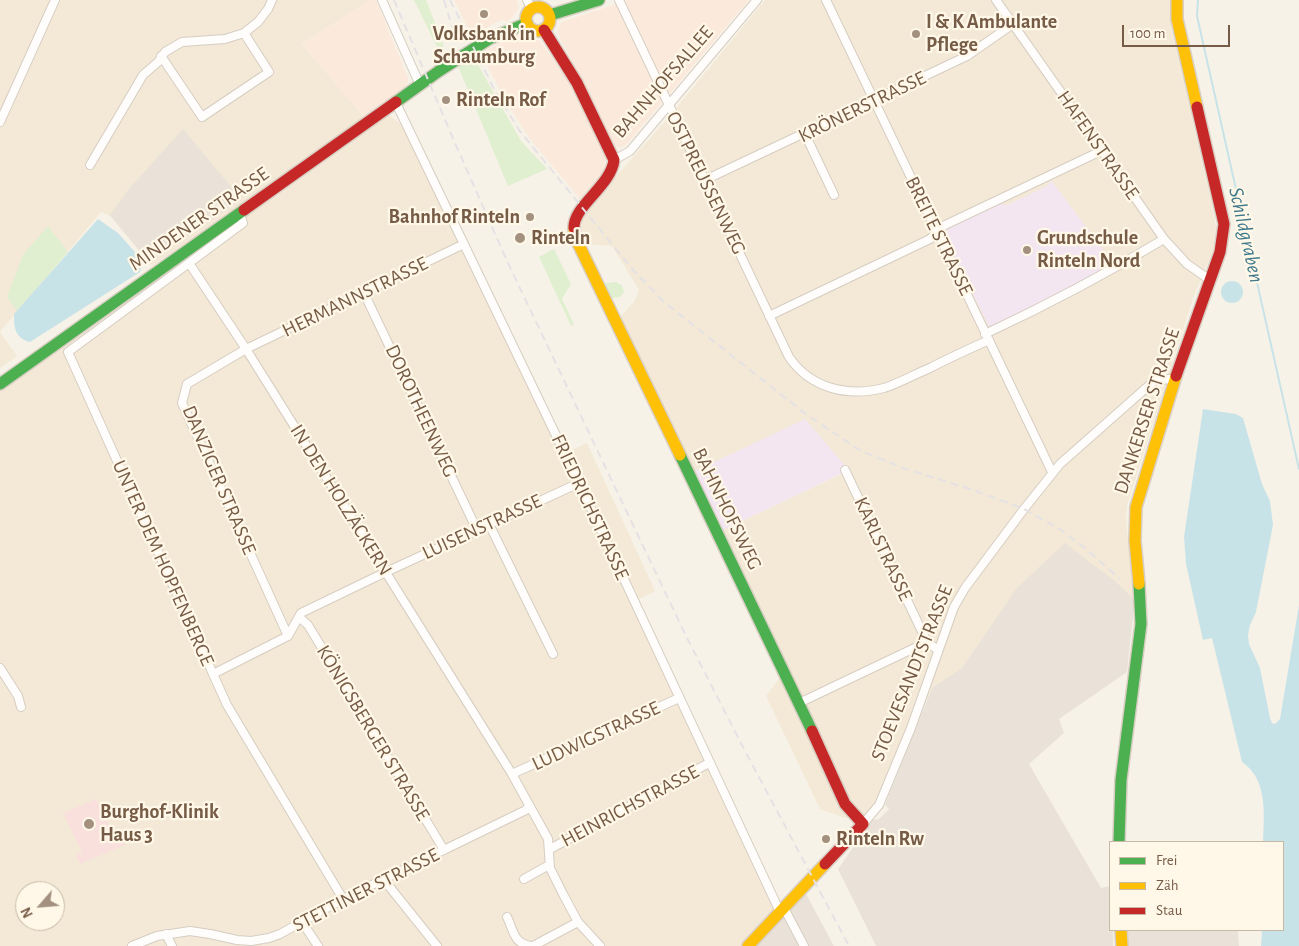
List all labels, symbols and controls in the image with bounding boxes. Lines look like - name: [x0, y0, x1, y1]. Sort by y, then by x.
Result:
- marker: Volksbank in Schaumburg: [478, 8, 490, 20]
- place label: I & K Ambulante Pflege: [926, 10, 1057, 57]
- scale bar: [1124, 15, 1232, 47]
- street label: BAHNHOFSALLEE: [608, 21, 718, 143]
- place label: Volksbank in Schaumburg: [433, 22, 535, 69]
- text: 100 m: [1130, 26, 1165, 41]
- marker: I & K Ambulante Pflege: [910, 28, 922, 40]
- street label: KRÖNERSTRASSE: [794, 66, 930, 148]
- street label: HAFENSTRASSE: [1052, 86, 1144, 204]
- place label: Rinteln Rof: [456, 88, 546, 112]
- marker: Rinteln Rof: [440, 94, 452, 106]
- street label: OSTPREUSSENWEG: [661, 107, 751, 259]
- street label: MINDENER STRASSE: [124, 162, 274, 276]
- street label: BREITE STRASSE: [900, 173, 978, 299]
- water label: Schildgraben: [1223, 185, 1269, 285]
- place label: Bahnhof Rinteln: [389, 205, 520, 229]
- marker: Bahnhof Rinteln: [524, 211, 536, 223]
- place label: Rinteln: [531, 226, 590, 250]
- place label: Grundschule Rinteln Nord: [1037, 226, 1140, 273]
- marker: Rinteln: [513, 231, 527, 245]
- marker: Grundschule Rinteln Nord: [1021, 244, 1033, 256]
- street label: HERMANNSTRASSE: [278, 251, 432, 343]
- street label: DANKERSER STRASSE: [1109, 325, 1185, 497]
- street label: DOROTHEENWEG: [380, 341, 462, 481]
- street label: DANZIGER STRASSE: [177, 402, 261, 558]
- street label: IN DEN HOLZÄCKERN: [285, 420, 397, 580]
- street label: FRIEDRICHSTRASSE: [546, 430, 634, 584]
- street label: BAHNHOFSWEG: [687, 444, 767, 574]
- street label: UNTER DEM HOPFENBERGE: [107, 456, 219, 670]
- street label: LUISENSTRASSE: [418, 489, 546, 565]
- street label: KARLSTRASSE: [848, 493, 918, 605]
- street label: STOEVESANDTSTRASSE: [866, 581, 958, 765]
- street label: KÖNIGSBERGER STRASSE: [311, 641, 435, 825]
- street label: LUDWIGSTRASSE: [528, 696, 664, 776]
- street label: HEINRICHSTRASSE: [557, 760, 703, 852]
- place label: Burghof-Klinik Haus 3: [100, 800, 219, 847]
- marker: Burghof-Klinik Haus 3: [82, 817, 96, 831]
- place label: Rinteln Rw: [836, 827, 924, 851]
- marker: Rinteln Rw: [820, 833, 832, 845]
- legend: [1109, 841, 1284, 931]
- street label: STETTINER STRASSE: [289, 843, 443, 937]
- text: Frei: [1156, 853, 1177, 868]
- text: Zäh: [1156, 878, 1179, 893]
- north arrow: [15, 881, 65, 931]
- text: Stau: [1156, 903, 1182, 918]
- text: N: [19, 905, 36, 920]

